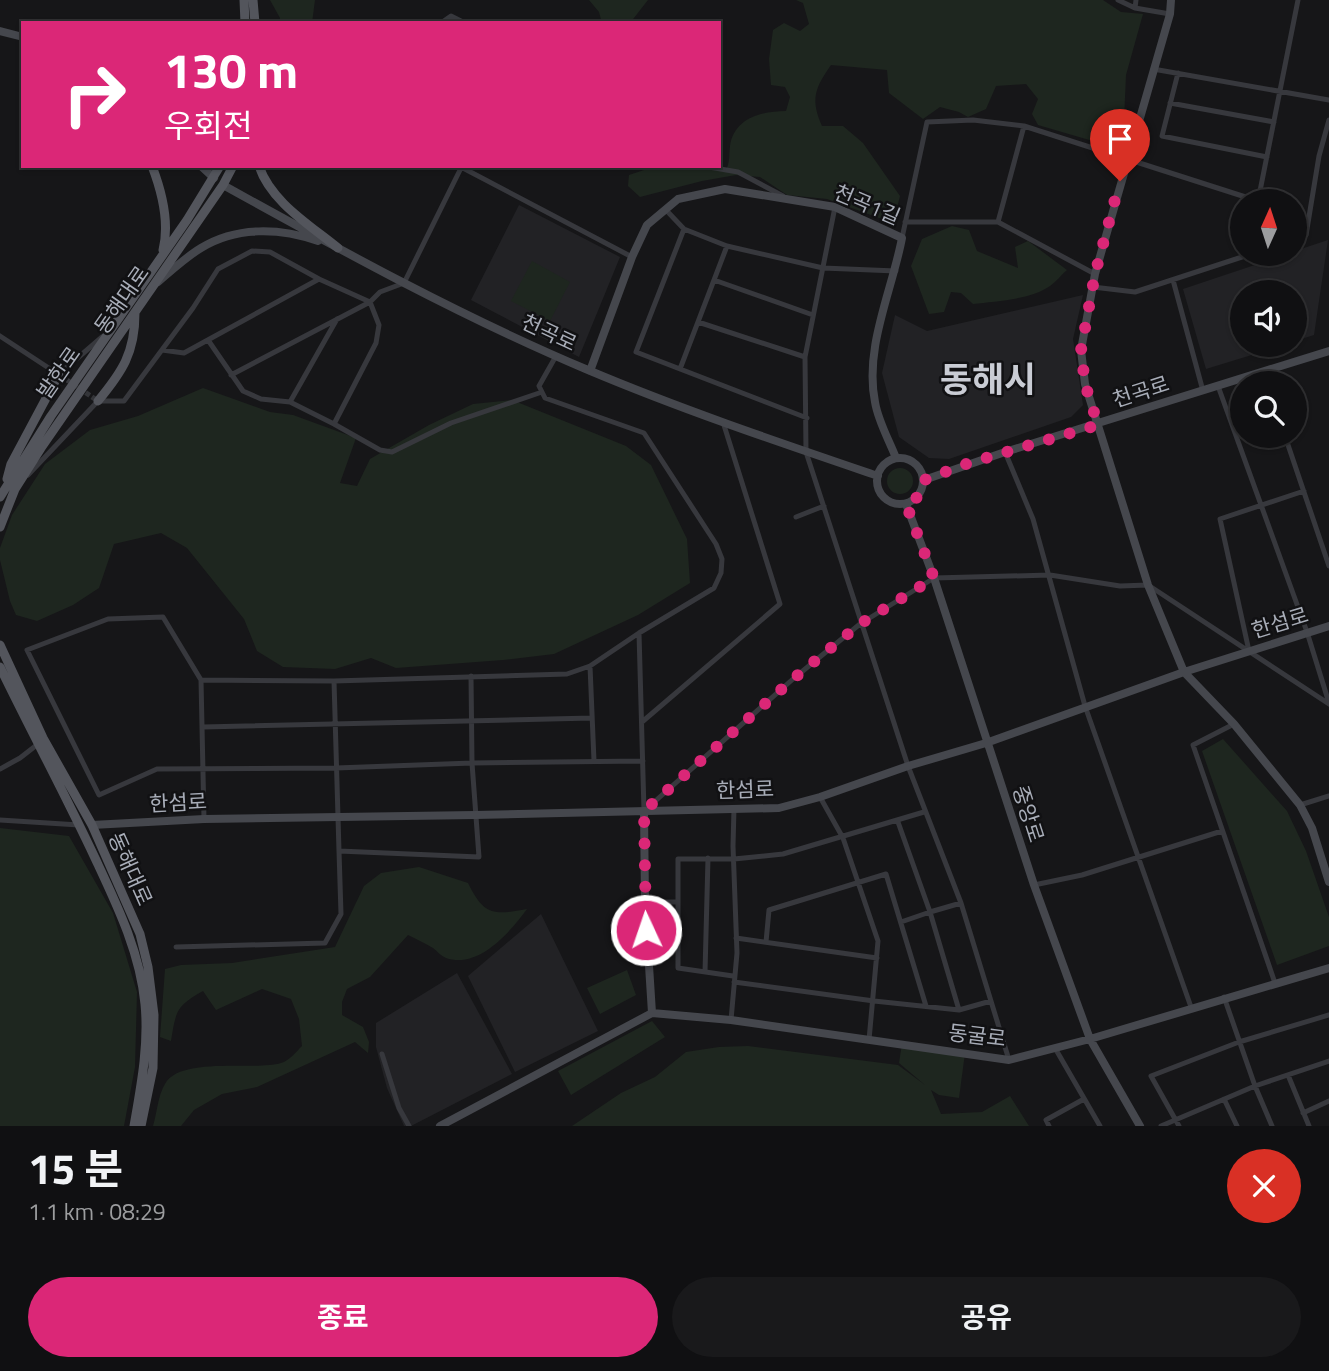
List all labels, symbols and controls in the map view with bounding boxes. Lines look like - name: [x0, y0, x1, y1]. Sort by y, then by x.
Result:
- text: 130 m: [164, 32, 298, 107]
- icon: right: [49, 49, 140, 140]
- text: 우회전: [164, 101, 252, 149]
- pin: [1090, 109, 1150, 181]
- icon: arrive: [1101, 120, 1139, 158]
- street label: 천곡1길: [829, 176, 906, 232]
- north arrow: [1230, 189, 1307, 266]
- map controls: [1230, 189, 1307, 448]
- street label: 동해대로: [86, 259, 156, 340]
- button: sound: [1230, 280, 1307, 357]
- street label: 천곡로: [516, 305, 582, 359]
- street label: 발한로: [28, 340, 88, 405]
- district label: 동해시: [940, 352, 1036, 406]
- street label: 천곡로: [1108, 367, 1173, 415]
- button: search: [1230, 371, 1307, 448]
- street label: 한섬로: [1247, 598, 1312, 646]
- street label: 한섬로: [715, 772, 774, 806]
- street label: 중앙로: [1005, 781, 1053, 846]
- street label: 한섬로: [148, 785, 208, 819]
- street label: 동해대로: [101, 827, 161, 910]
- position arrow: [609, 893, 683, 967]
- street label: 동굴로: [946, 1016, 1008, 1054]
- text: 15 분: [28, 1136, 123, 1200]
- button: close: [1227, 1149, 1301, 1223]
- text: 1.1 km · 08:29: [28, 1194, 166, 1229]
- button: 종료: [28, 1277, 658, 1357]
- button: 공유: [672, 1277, 1301, 1357]

